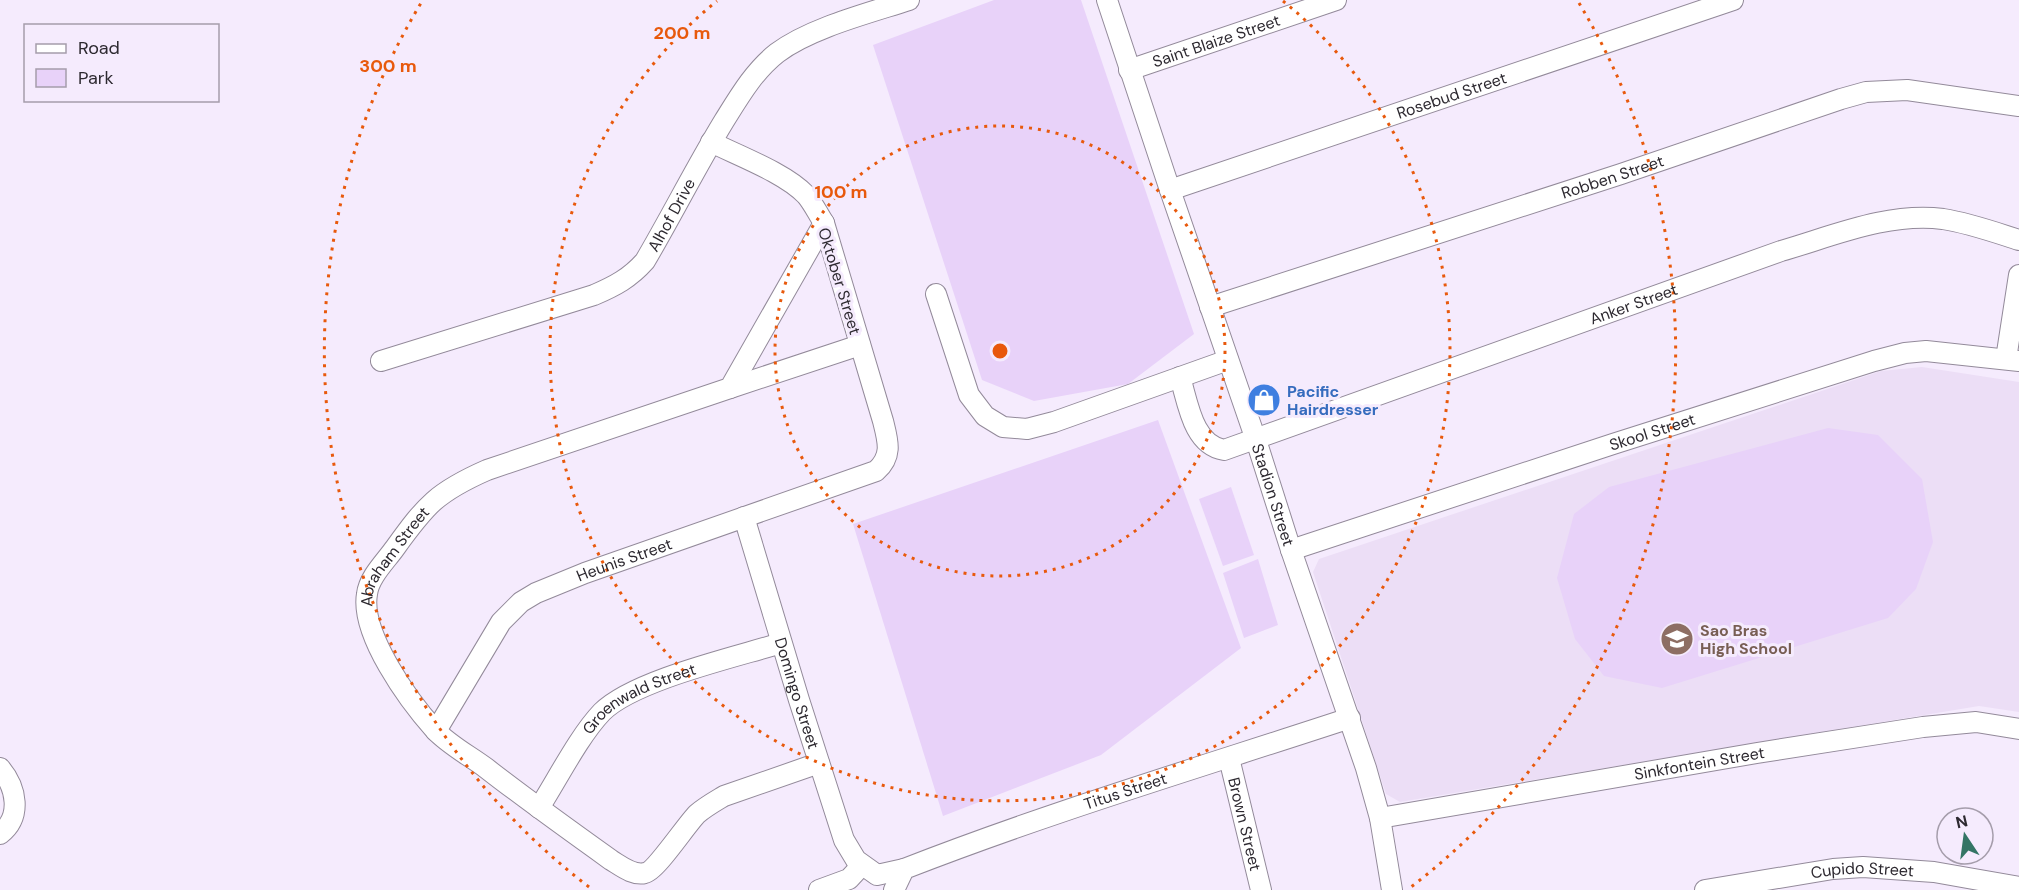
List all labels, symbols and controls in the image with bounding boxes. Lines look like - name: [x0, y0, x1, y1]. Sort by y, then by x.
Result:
- street label: Saint Blaize Street: [1150, 10, 1283, 72]
- text: 200 m: [654, 21, 710, 45]
- legend: [24, 24, 219, 102]
- text: Road: [78, 36, 120, 60]
- text: 300 m: [359, 54, 417, 78]
- text: Park: [78, 66, 114, 90]
- street label: Rosebud Street: [1394, 67, 1509, 124]
- street label: Robben Street: [1559, 150, 1666, 204]
- street label: Alhof Drive: [643, 175, 700, 255]
- text: 100 m: [814, 180, 868, 204]
- street label: Oktober Street: [813, 225, 866, 337]
- street label: Anker Street: [1587, 279, 1680, 330]
- centre of rings: [990, 341, 1010, 361]
- place label: Pacific Hairdresser: [1287, 381, 1379, 420]
- shop icon: Pacific Hairdresser: [1246, 382, 1282, 418]
- street label: Skool Street: [1607, 409, 1698, 456]
- street label: Stadion Street: [1247, 441, 1299, 549]
- street label: Abraham Street: [356, 502, 434, 607]
- street label: Heunis Street: [573, 533, 675, 586]
- place label: Sao Bras High School: [1700, 620, 1792, 659]
- school or university icon: Sao Bras High School: [1659, 621, 1695, 657]
- street label: Domingo Street: [770, 635, 824, 752]
- street label: Groenwald Street: [578, 658, 698, 738]
- street label: Sinkfontein Street: [1633, 742, 1766, 785]
- street label: Titus Street: [1081, 768, 1170, 815]
- street label: Brown Street: [1223, 775, 1266, 873]
- north arrow: [1935, 806, 1995, 866]
- text: N: [1954, 810, 1970, 833]
- street label: Cupido Street: [1809, 857, 1915, 884]

